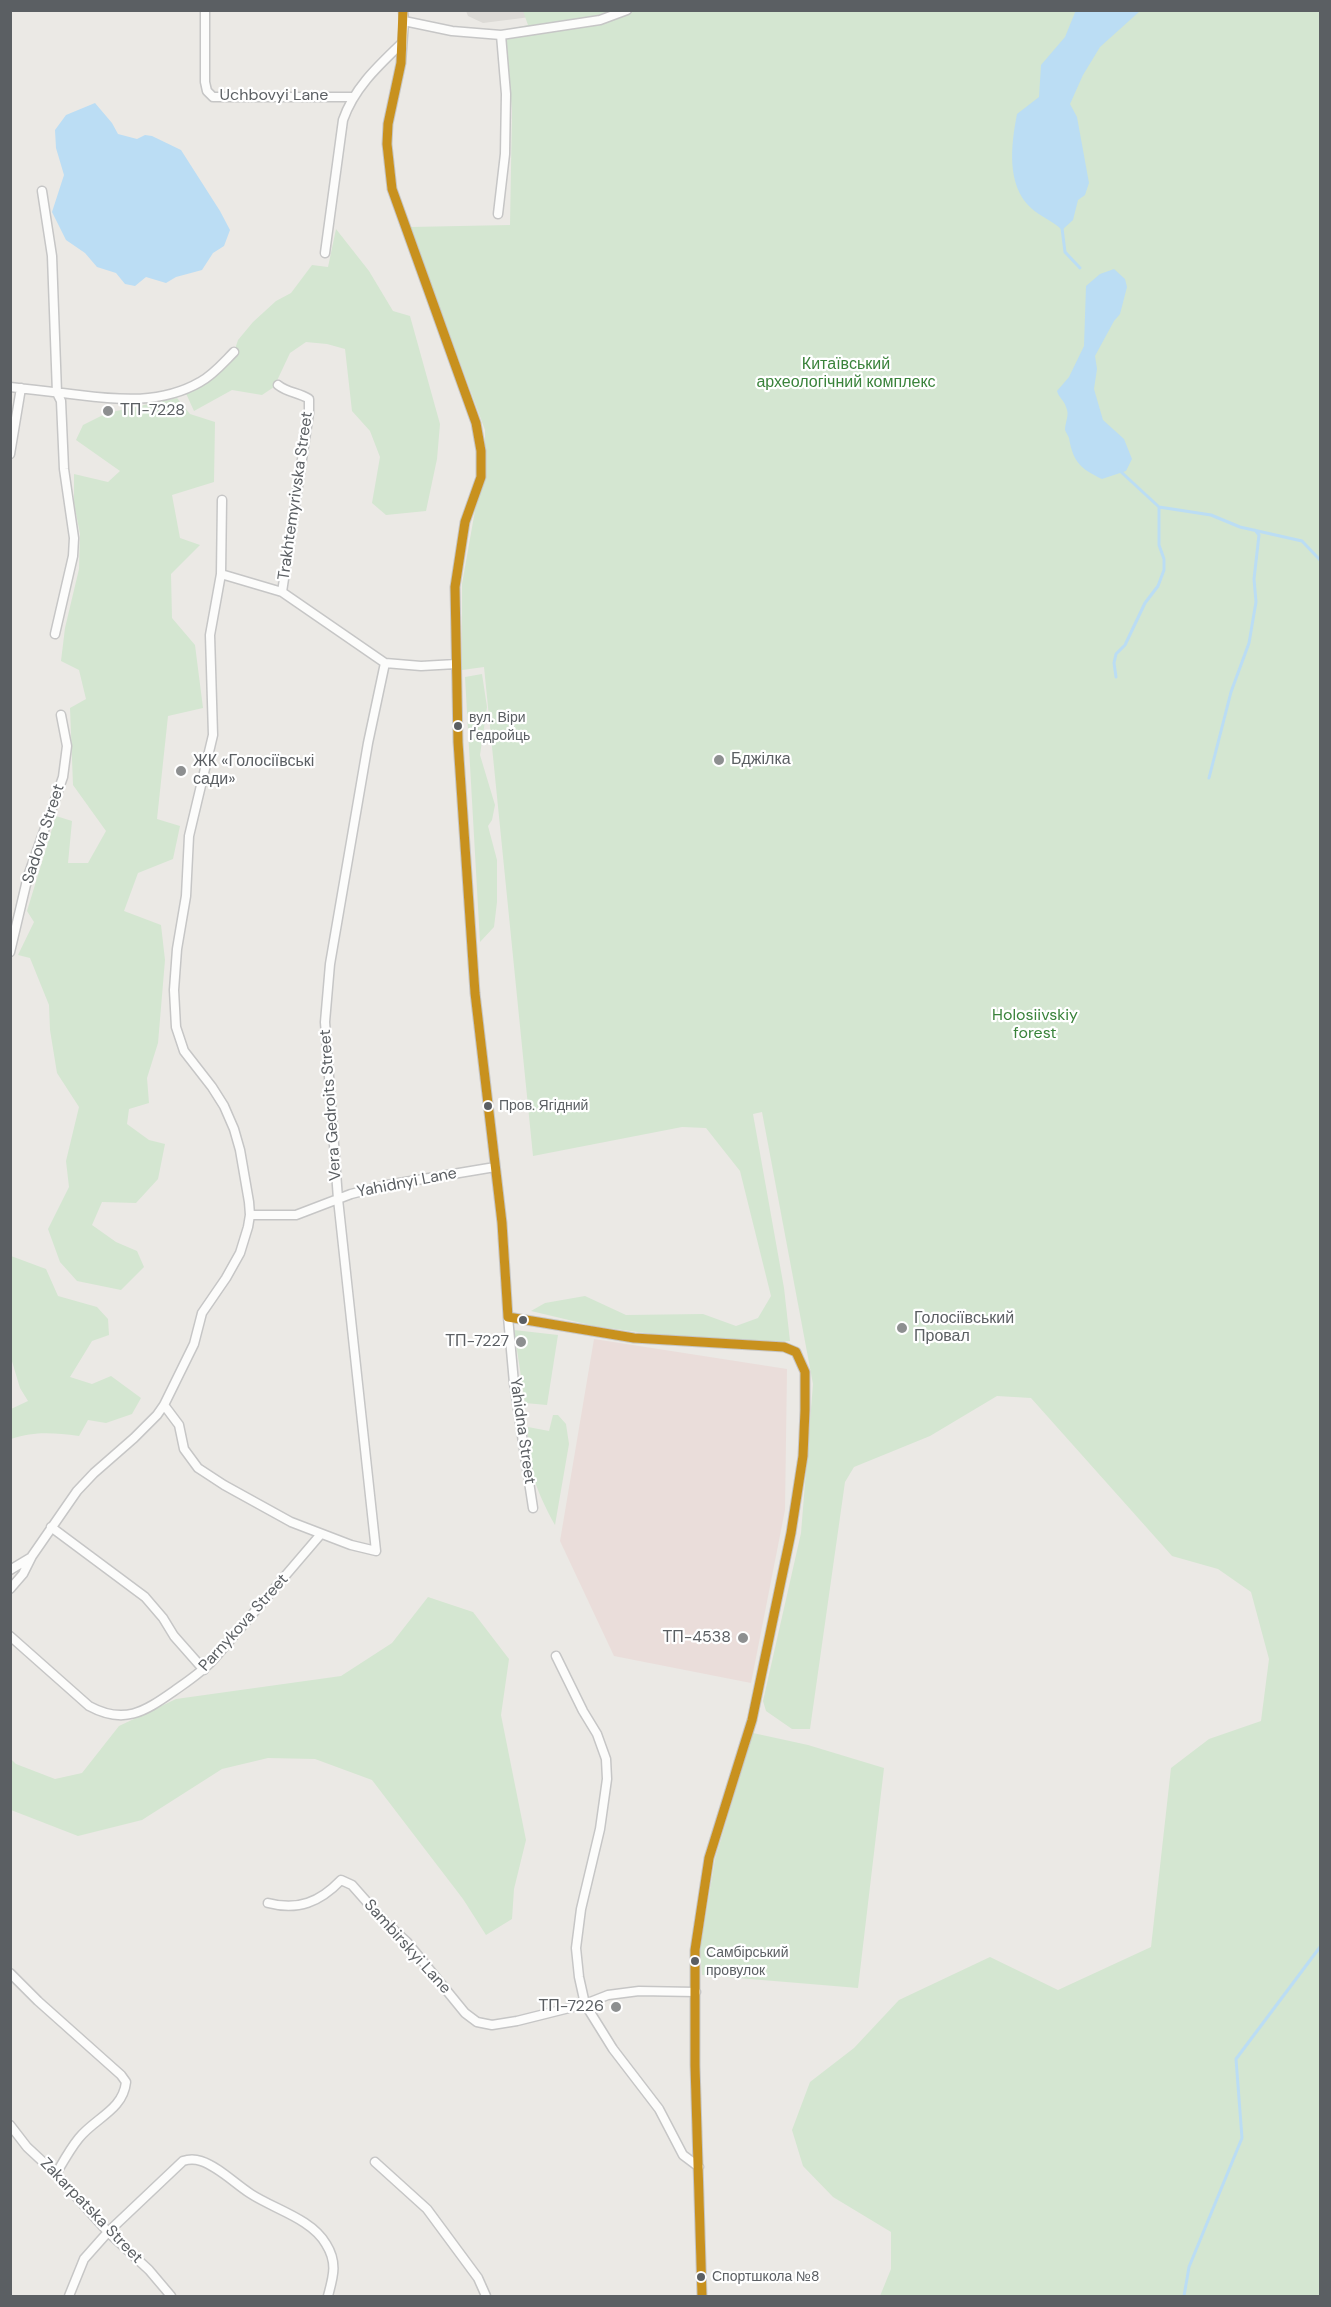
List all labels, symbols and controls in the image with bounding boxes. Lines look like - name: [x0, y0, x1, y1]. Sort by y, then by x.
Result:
- street label: Uchbovyi Lane: [220, 86, 328, 106]
- park label: Китаївський археологічний комплекс: [756, 355, 936, 393]
- place label: ТП-7228: [120, 401, 185, 421]
- marker: ТП-7228: [101, 404, 115, 418]
- street label: Trakhtemyrivska Street: [275, 410, 317, 582]
- place label: вул. Віри Ґедройць: [469, 710, 530, 742]
- marker: вул. Віри Ґедройць: [452, 720, 464, 732]
- place label: Бджілка: [731, 750, 791, 770]
- place label: ЖК «Голосіївські сади»: [193, 752, 314, 790]
- marker: Бджілка: [712, 753, 726, 767]
- marker: ЖК «Голосіївські сади»: [174, 764, 188, 778]
- street label: Sadova Street: [19, 782, 69, 886]
- park label: Holosiivskiy forest: [992, 1006, 1078, 1044]
- street label: Vera Gedroits Street: [316, 1029, 346, 1181]
- place label: Пров. Ягідний: [499, 1098, 588, 1114]
- marker: Пров. Ягідний: [482, 1100, 494, 1112]
- street label: Yahidnyi Lane: [355, 1164, 459, 1202]
- place label: Голосіївський Провал: [914, 1309, 1014, 1347]
- unlabelled marker: [517, 1314, 529, 1326]
- marker: Голосіївський Провал: [895, 1321, 909, 1335]
- place label: ТП-7227: [445, 1332, 509, 1352]
- marker: ТП-7227: [514, 1335, 528, 1349]
- street label: Yahidna Street: [505, 1376, 539, 1486]
- street label: Parnykova Street: [195, 1570, 293, 1676]
- place label: ТП-4538: [662, 1628, 731, 1648]
- marker: ТП-4538: [736, 1631, 750, 1645]
- street label: Sambirskyi Lane: [360, 1896, 454, 1998]
- place label: Самбірський провулок: [706, 1945, 788, 1978]
- marker: Самбірський провулок: [689, 1955, 701, 1967]
- place label: ТП-7226: [538, 1997, 604, 2017]
- marker: ТП-7226: [609, 2000, 623, 2014]
- street label: Zakarpatska Street: [36, 2154, 146, 2268]
- place label: Спортшкола №8: [712, 2269, 820, 2285]
- marker: Спортшкола №8: [695, 2271, 707, 2283]

